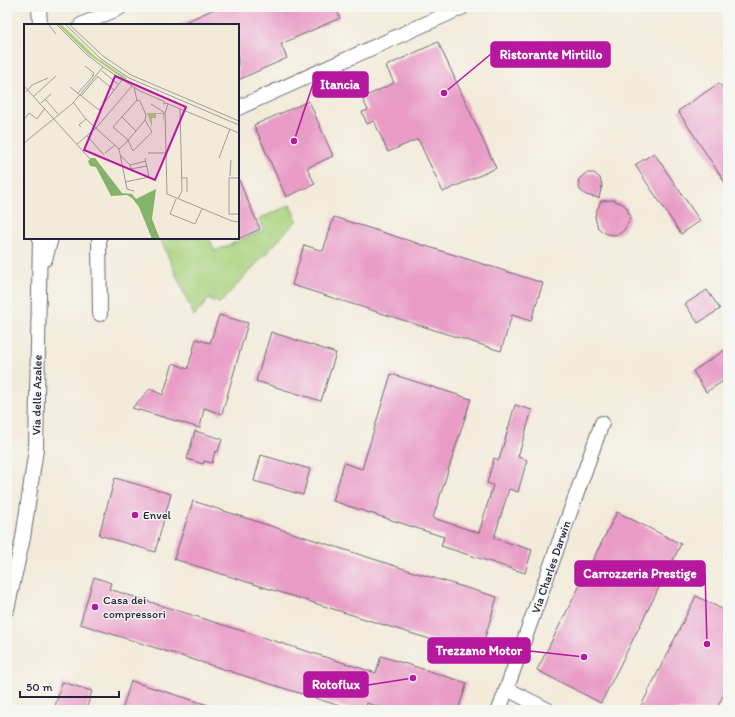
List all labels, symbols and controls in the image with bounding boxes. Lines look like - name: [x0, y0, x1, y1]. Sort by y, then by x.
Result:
- inset map: [24, 24, 239, 239]
- callout: Ristorante Mirtillo: [491, 42, 610, 67]
- text: Ristorante Mirtillo: [500, 47, 603, 62]
- callout: Itancia: [313, 72, 368, 97]
- text: Itancia: [320, 77, 360, 92]
- street label: Via delle Azalee: [29, 354, 45, 435]
- place label: Envel: [143, 508, 172, 522]
- marker: Envel: [130, 510, 140, 520]
- street label: Via Charles Darwin: [529, 519, 574, 615]
- callout: Carrozzeria Prestige: [575, 561, 705, 586]
- text: Carrozzeria Prestige: [583, 566, 697, 582]
- place label: Casa dei compressori: [103, 593, 166, 621]
- marker: Casa dei compressori: [90, 602, 100, 612]
- callout: Trezzano Motor: [428, 638, 530, 663]
- text: Trezzano Motor: [435, 643, 523, 658]
- callout: Rotoflux: [304, 672, 368, 697]
- scale bar: [20, 673, 119, 699]
- text: Rotoflux: [312, 677, 361, 692]
- text: 50 m: [26, 680, 52, 694]

